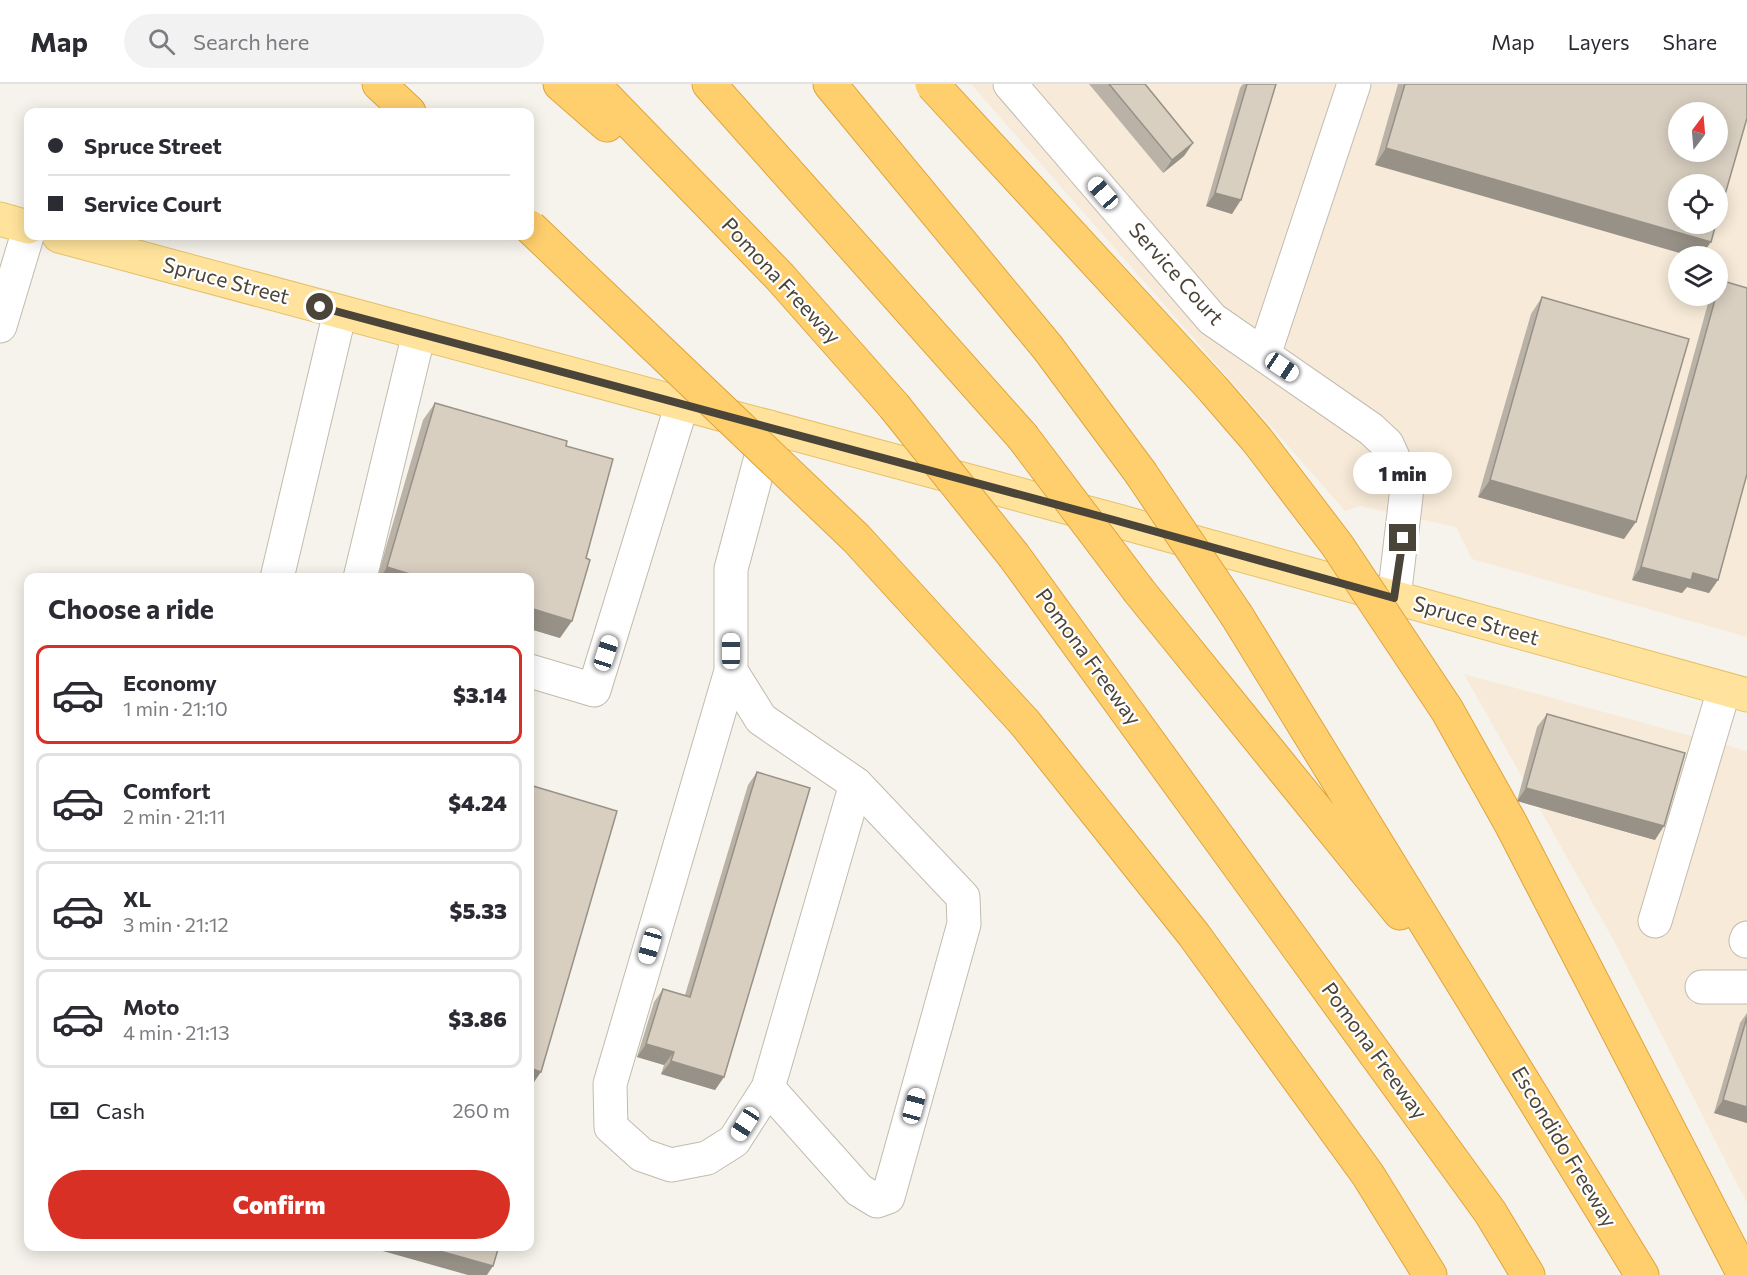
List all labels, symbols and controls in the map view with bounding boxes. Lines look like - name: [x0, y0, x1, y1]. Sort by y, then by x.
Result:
- search box: [124, 14, 544, 68]
- text: Map: [30, 24, 88, 58]
- icon: search: [145, 25, 178, 58]
- text: Search here: [193, 28, 309, 55]
- text: Map: [1491, 29, 1535, 54]
- text: Layers: [1568, 29, 1630, 54]
- text: Share: [1663, 29, 1717, 54]
- north arrow: [1668, 102, 1728, 162]
- map controls: [1668, 102, 1728, 306]
- text: Spruce Street: [84, 132, 222, 159]
- car: [1084, 174, 1122, 212]
- button: locate: [1668, 174, 1728, 234]
- text: Service Court: [84, 190, 222, 217]
- street label: Pomona Freeway: [717, 212, 847, 348]
- street label: Service Court: [1125, 217, 1230, 329]
- button: layers: [1668, 246, 1728, 306]
- street label: Spruce Street: [161, 251, 292, 308]
- route start: [306, 293, 333, 320]
- car: [1262, 349, 1302, 385]
- callout: 1 min: [1354, 451, 1452, 493]
- text: 1 min: [1378, 461, 1427, 485]
- route end: [1389, 524, 1416, 551]
- street label: Pomona Freeway: [1031, 583, 1147, 730]
- street label: Spruce Street: [1411, 590, 1542, 649]
- text: Choose a ride: [48, 592, 214, 625]
- car: [592, 633, 620, 673]
- car: [722, 633, 740, 669]
- icon: car: [51, 668, 105, 722]
- text: Economy: [123, 669, 217, 696]
- text: $3.14: [453, 681, 507, 708]
- text: 1 min · 21:10: [123, 696, 228, 720]
- icon: car: [51, 776, 105, 830]
- text: Comfort: [123, 777, 211, 804]
- text: $4.24: [448, 789, 507, 816]
- text: 2 min · 21:11: [123, 804, 226, 828]
- icon: car: [51, 884, 105, 938]
- text: XL: [123, 885, 151, 912]
- text: $5.33: [450, 897, 507, 924]
- text: 3 min · 21:12: [123, 912, 229, 936]
- car: [636, 926, 664, 966]
- street label: Pomona Freeway: [1317, 977, 1433, 1124]
- icon: car: [51, 992, 105, 1046]
- text: Moto: [123, 993, 179, 1020]
- text: $3.86: [448, 1005, 507, 1032]
- text: 4 min · 21:13: [123, 1020, 230, 1044]
- street label: Escondido Freeway: [1507, 1061, 1623, 1231]
- car: [901, 1086, 927, 1126]
- icon: cash: [48, 1094, 81, 1127]
- text: Cash: [96, 1097, 145, 1124]
- text: 260 m: [452, 1098, 510, 1122]
- car: [728, 1104, 762, 1144]
- button: Confirm: [48, 1170, 510, 1239]

